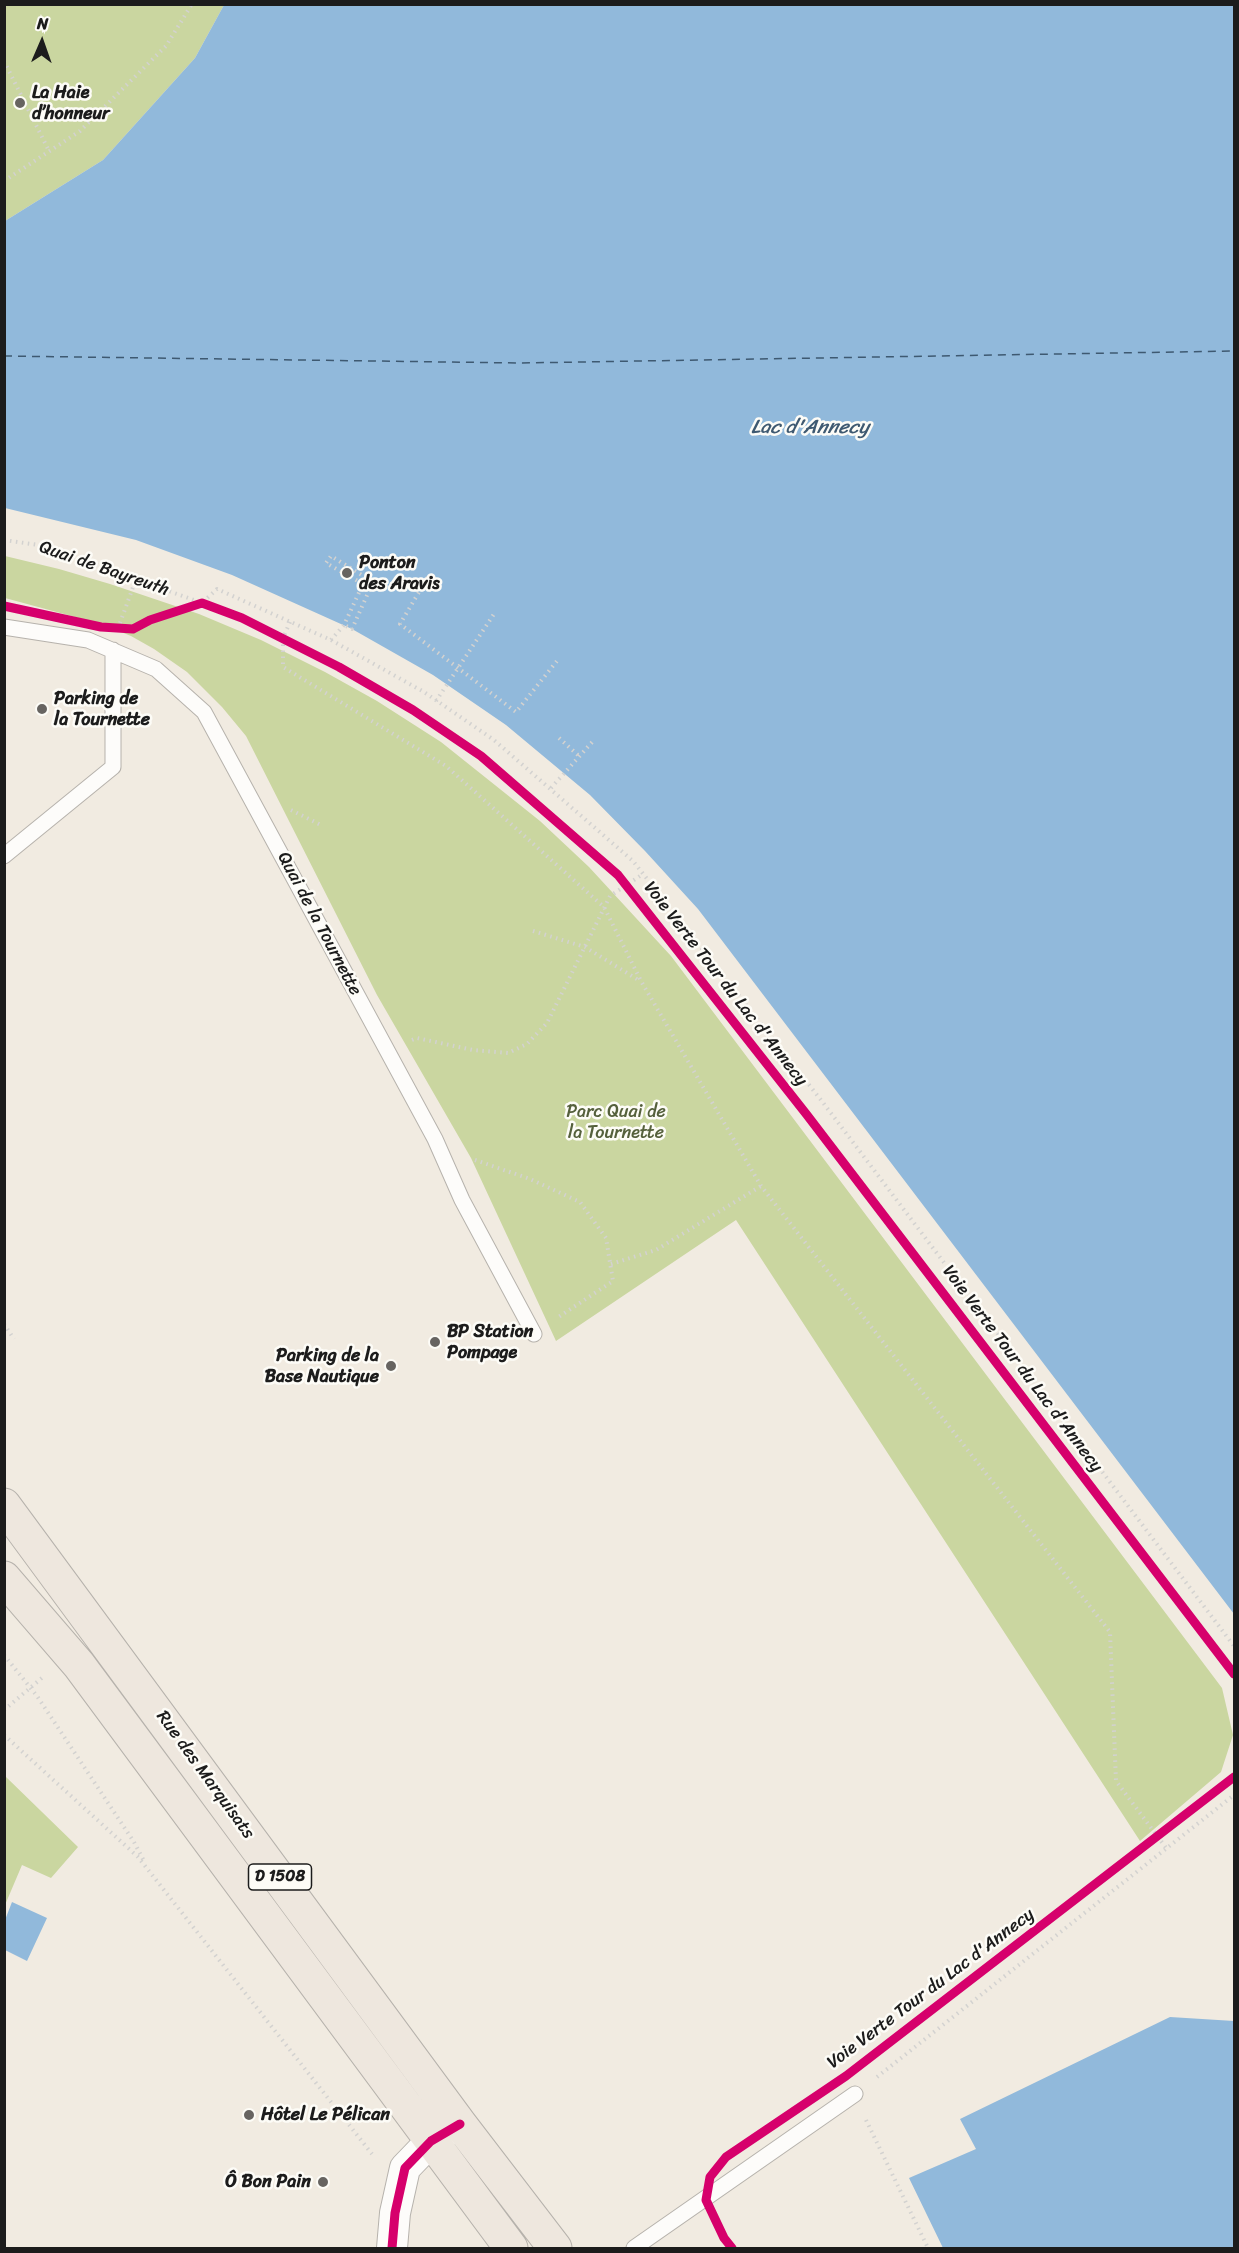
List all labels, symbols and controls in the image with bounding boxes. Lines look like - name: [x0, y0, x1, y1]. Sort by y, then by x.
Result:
- text: N: [37, 9, 49, 38]
- north arrow: [12, 12, 72, 72]
- place label: La Haie d’honneur: [32, 82, 109, 124]
- marker: La Haie d’honneur: [13, 96, 27, 110]
- water label: Lac d'Annecy: [751, 416, 869, 440]
- street label: Quai de Bayreuth: [36, 537, 172, 601]
- place label: Ponton des Aravis: [359, 552, 440, 594]
- marker: Ponton des Aravis: [340, 566, 354, 580]
- place label: Parking de la Tournette: [54, 688, 150, 730]
- marker: Parking de la Tournette: [35, 702, 49, 716]
- street label: Quai de la Tournette: [272, 849, 366, 999]
- street label: Voie Verte Tour du Lac d'Annecy: [638, 877, 812, 1091]
- park label: Parc Quai de la Tournette: [566, 1101, 666, 1144]
- street label: Voie Verte Tour du Lac d'Annecy: [937, 1261, 1107, 1477]
- place label: BP Station Pompage: [447, 1321, 533, 1364]
- marker: BP Station Pompage: [428, 1335, 442, 1349]
- place label: Parking de la Base Nautique: [265, 1345, 379, 1388]
- marker: Parking de la Base Nautique: [384, 1359, 398, 1373]
- street label: Rue des Marquisats: [151, 1707, 259, 1843]
- road number: D 1508: [248, 1864, 312, 1890]
- street label: Voie Verte Tour du Lac d'Annecy: [823, 1904, 1039, 2074]
- place label: Hôtel Le Pélican: [261, 2104, 390, 2126]
- marker: Hôtel Le Pélican: [242, 2108, 256, 2122]
- place label: Ô Bon Pain: [225, 2171, 311, 2193]
- marker: Ô Bon Pain: [316, 2175, 330, 2189]

